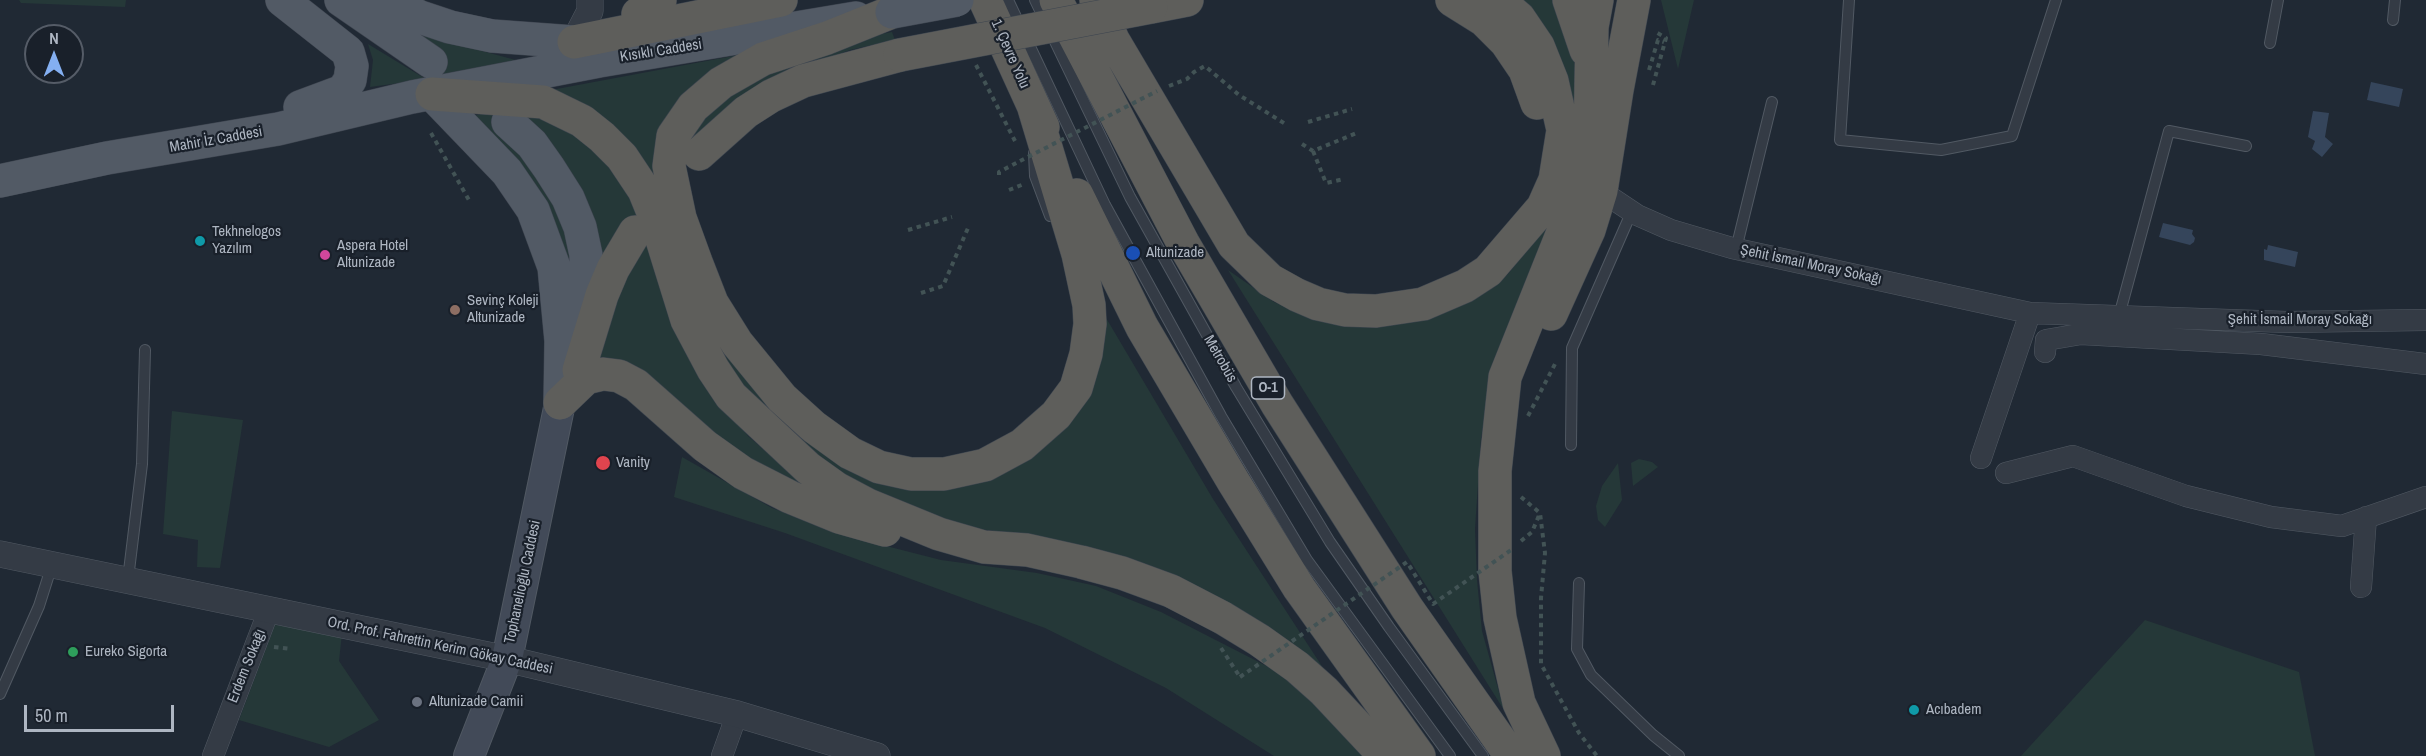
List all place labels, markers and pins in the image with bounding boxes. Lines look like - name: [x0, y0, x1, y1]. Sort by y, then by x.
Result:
- place label: Tekhnelogos Yazılım: [212, 223, 281, 258]
- marker: Tekhnelogos Yazılım: [193, 234, 207, 248]
- place label: Aspera Hotel Altunizade: [337, 237, 408, 272]
- marker: Altunizade: [1124, 244, 1142, 262]
- place label: Altunizade: [1146, 244, 1204, 262]
- marker: Aspera Hotel Altunizade: [318, 248, 332, 262]
- place label: Sevinç Koleji Altunizade: [467, 292, 539, 327]
- marker: Sevinç Koleji Altunizade: [448, 303, 462, 317]
- marker: Vanity: [594, 454, 612, 472]
- place label: Vanity: [616, 454, 650, 472]
- place label: Eureko Sigorta: [85, 643, 167, 661]
- marker: Eureko Sigorta: [66, 645, 80, 659]
- place label: Altunizade Camii: [429, 693, 523, 711]
- marker: Altunizade Camii: [410, 695, 424, 709]
- place label: Acıbadem: [1926, 701, 1981, 719]
- marker: Acıbadem: [1907, 703, 1921, 717]

